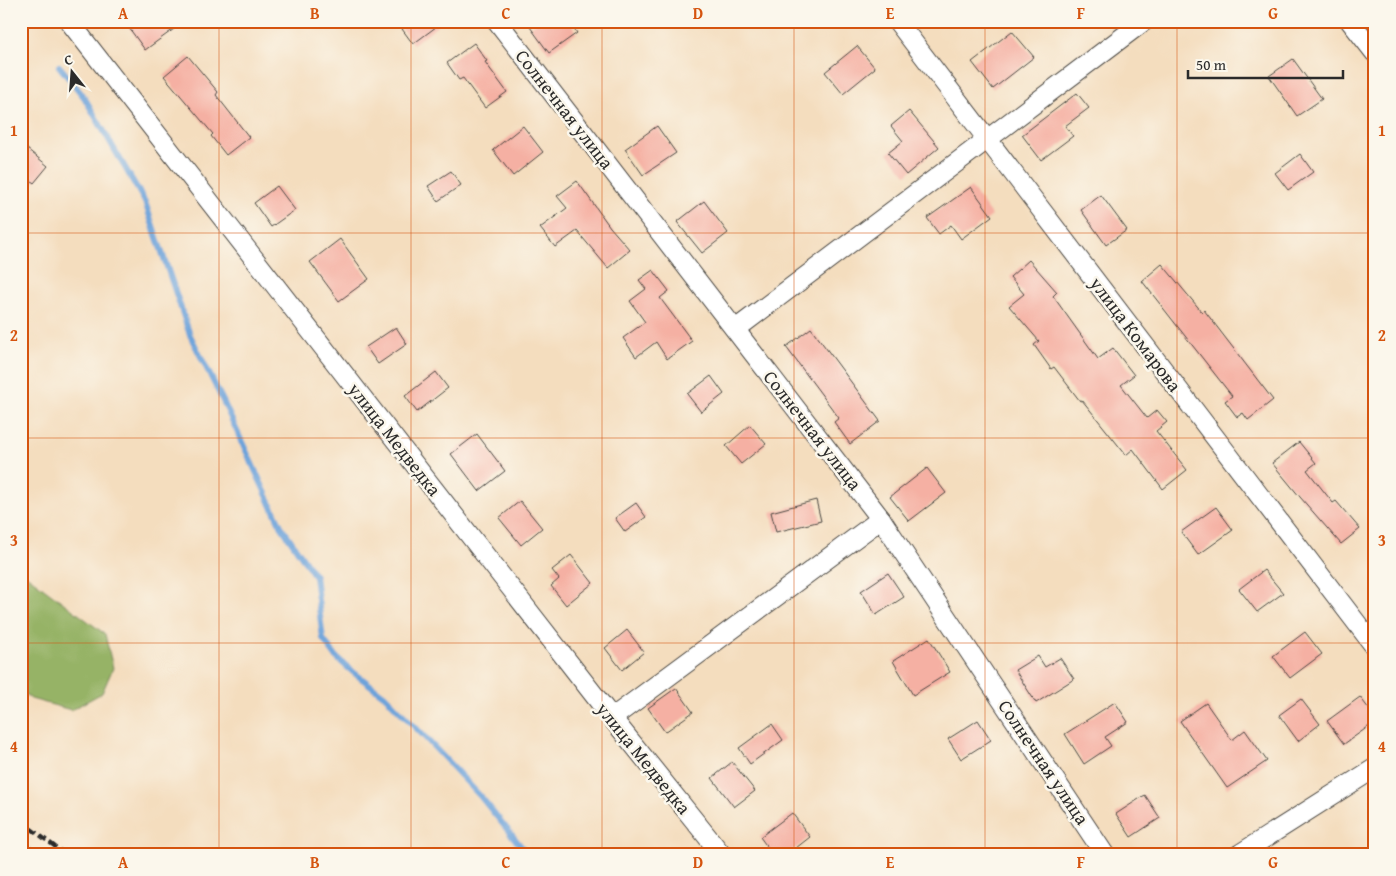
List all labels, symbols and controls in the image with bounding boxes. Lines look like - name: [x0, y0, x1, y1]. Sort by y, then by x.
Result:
- text: A: [118, 1, 129, 25]
- text: B: [310, 1, 320, 25]
- text: C: [501, 1, 511, 25]
- text: D: [693, 1, 703, 25]
- text: E: [886, 1, 895, 25]
- text: F: [1077, 1, 1085, 25]
- text: G: [1268, 1, 1278, 25]
- street label: Солнечная улица: [509, 43, 621, 175]
- north arrow: [48, 48, 98, 98]
- scale bar: [1188, 48, 1344, 80]
- text: С: [61, 49, 75, 70]
- text: 50 m: [1196, 54, 1227, 75]
- text: 1: [10, 118, 18, 142]
- text: 1: [1378, 118, 1386, 142]
- street label: улица Комарова: [1083, 270, 1189, 397]
- text: 2: [10, 323, 18, 347]
- text: 2: [1378, 323, 1386, 347]
- street label: Солнечная улица: [757, 364, 869, 496]
- street label: улица Медведка: [341, 376, 448, 502]
- text: 3: [10, 528, 18, 552]
- text: 3: [1378, 528, 1386, 552]
- street label: Солнечная улица: [992, 694, 1096, 830]
- street label: улица Медведка: [589, 695, 698, 820]
- text: 4: [10, 734, 18, 758]
- text: 4: [1378, 734, 1386, 758]
- text: A: [118, 850, 129, 874]
- text: B: [310, 850, 320, 874]
- text: C: [501, 850, 511, 874]
- text: D: [693, 850, 703, 874]
- text: E: [886, 850, 895, 874]
- text: F: [1077, 850, 1085, 874]
- text: G: [1268, 850, 1278, 874]

